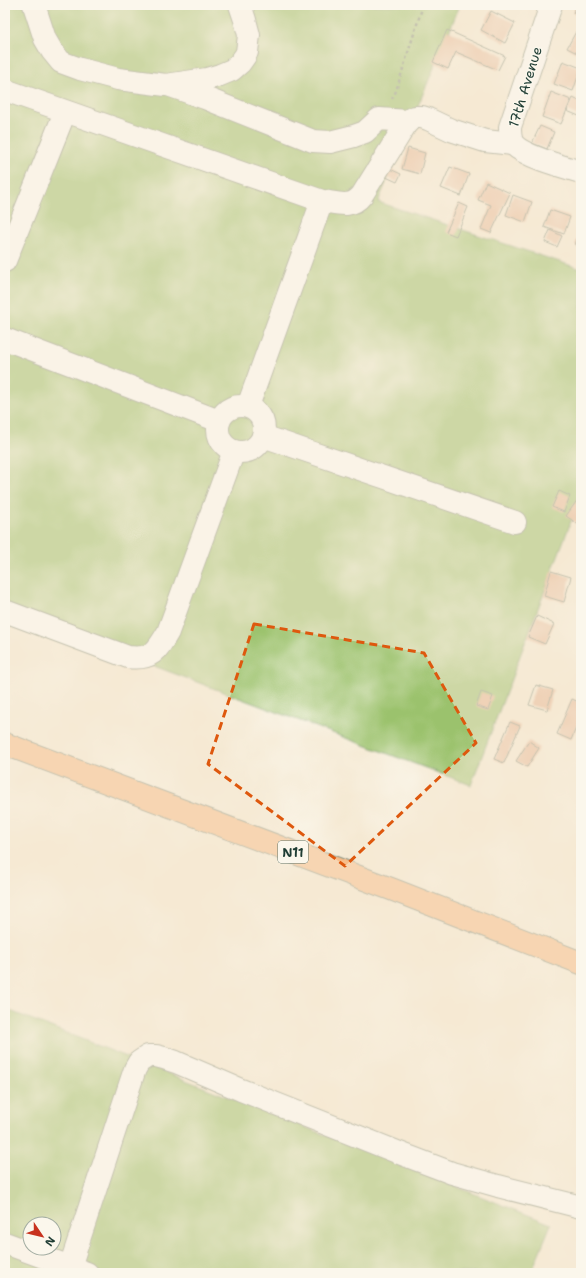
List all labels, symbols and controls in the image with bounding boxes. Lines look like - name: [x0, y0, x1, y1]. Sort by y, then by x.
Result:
- street label: 17th Avenue: [504, 44, 546, 130]
- road number: N11: [278, 841, 308, 863]
- north arrow: [22, 1216, 62, 1256]
- text: N: [41, 1234, 58, 1250]

